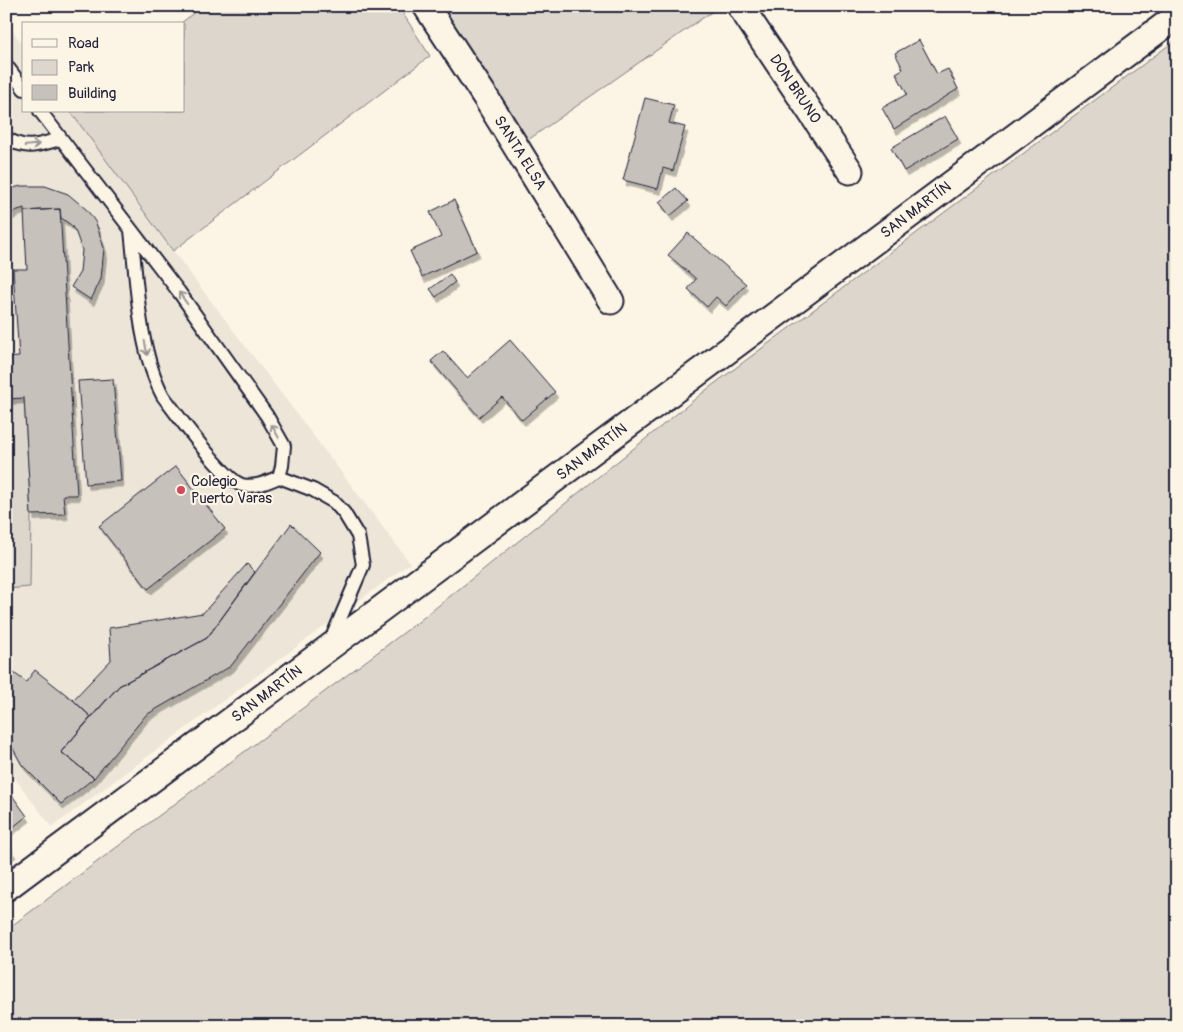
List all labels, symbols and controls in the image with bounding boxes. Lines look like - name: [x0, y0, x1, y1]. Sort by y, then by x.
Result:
- legend: [22, 22, 185, 112]
- text: Road: [68, 34, 99, 53]
- street label: DON BRUNO: [765, 51, 825, 127]
- text: Park: [68, 58, 95, 77]
- text: Building: [68, 84, 116, 103]
- street label: SANTA ELSA: [490, 112, 551, 194]
- one-way arrow: [24, 140, 40, 150]
- street label: SAN MARTÍN: [877, 177, 955, 243]
- one-way arrow: [178, 291, 188, 305]
- one-way arrow: [142, 339, 151, 355]
- street label: SAN MARTÍN: [553, 419, 631, 485]
- one-way arrow: [270, 424, 280, 439]
- place label: Colegio Puerto Varas: [191, 472, 272, 508]
- marker: Colegio Puerto Varas: [175, 484, 187, 496]
- street label: SAN MARTÍN: [228, 661, 306, 727]

